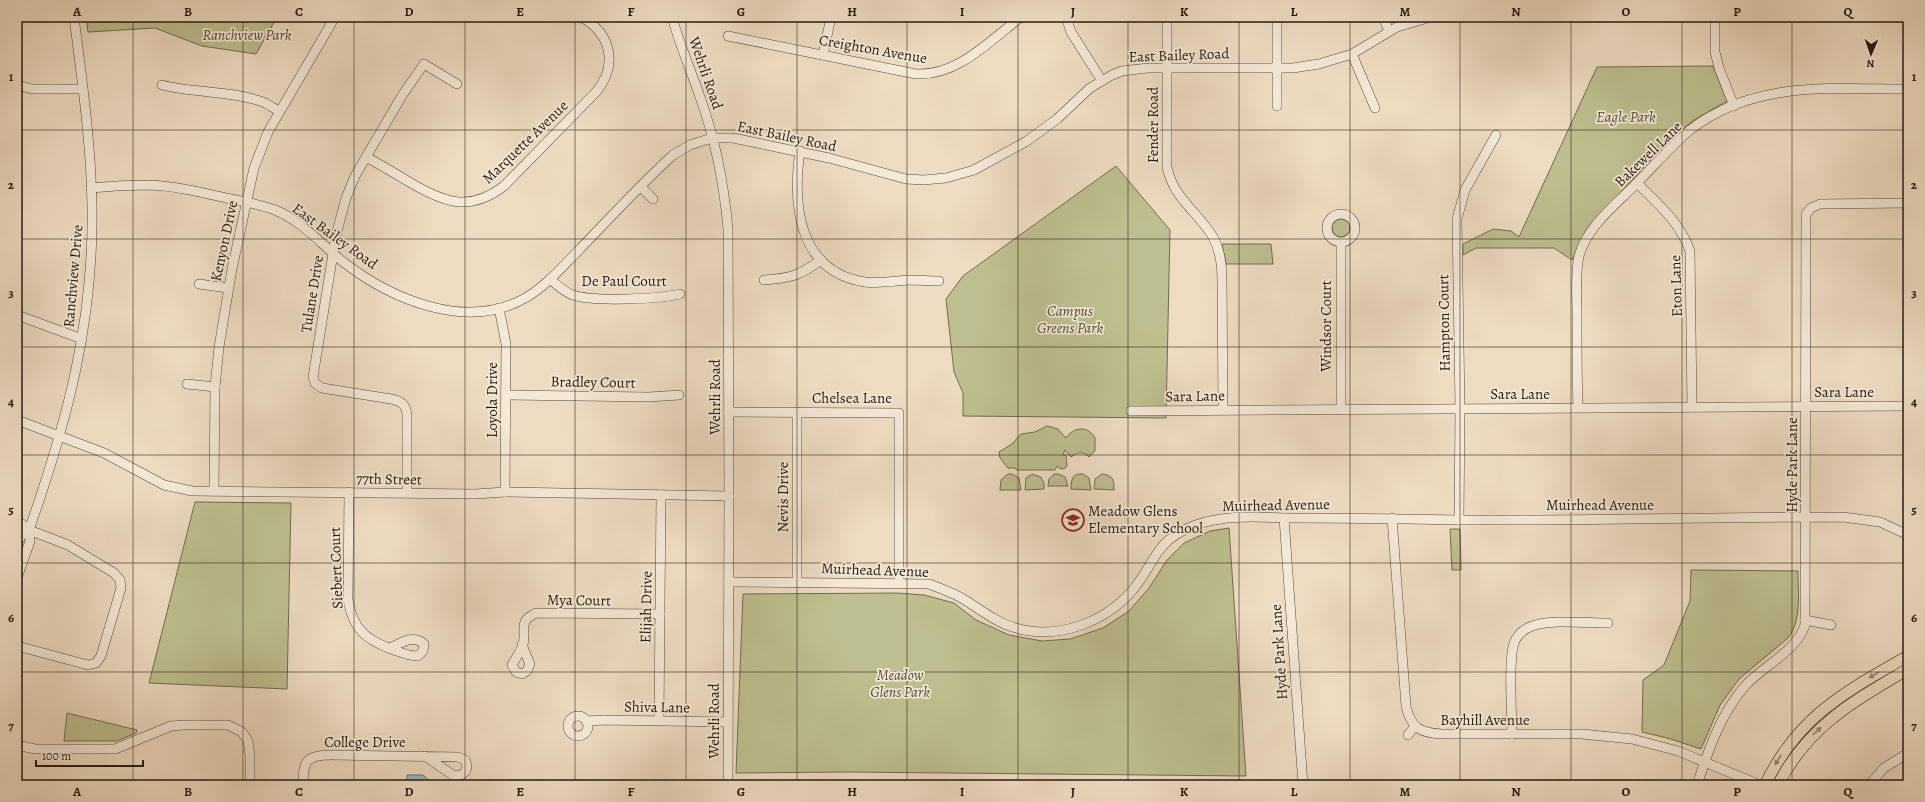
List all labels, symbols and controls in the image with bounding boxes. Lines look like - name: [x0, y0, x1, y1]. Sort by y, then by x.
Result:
- text: A: [72, 3, 82, 20]
- text: B: [184, 3, 192, 20]
- text: C: [295, 3, 303, 20]
- text: D: [404, 3, 414, 20]
- text: E: [516, 3, 524, 20]
- text: F: [628, 3, 635, 20]
- text: G: [737, 3, 745, 20]
- text: H: [847, 3, 857, 20]
- text: I: [960, 3, 965, 20]
- text: J: [1071, 3, 1075, 20]
- text: K: [1180, 3, 1189, 20]
- text: L: [1291, 3, 1298, 20]
- text: M: [1400, 3, 1411, 20]
- text: N: [1511, 3, 1521, 20]
- text: O: [1622, 3, 1631, 20]
- text: P: [1733, 3, 1741, 20]
- text: Q: [1844, 3, 1855, 20]
- park label: Ranchview Park: [203, 25, 292, 45]
- street label: Creighton Avenue: [817, 30, 929, 68]
- street label: Wehrli Road: [684, 33, 728, 113]
- north arrow: [1851, 34, 1891, 74]
- street label: East Bailey Road: [1128, 43, 1231, 67]
- text: N: [1866, 56, 1875, 71]
- text: 1: [9, 68, 14, 85]
- text: 1: [1912, 68, 1917, 85]
- street label: Fender Road: [1143, 86, 1163, 163]
- street label: Marquette Avenue: [478, 96, 572, 188]
- park label: Eagle Park: [1596, 107, 1656, 127]
- street label: East Bailey Road: [736, 116, 839, 156]
- street label: Bakewell Lane: [1610, 116, 1686, 191]
- text: 2: [8, 176, 15, 193]
- text: 2: [1911, 176, 1918, 193]
- street label: Kenyon Drive: [206, 198, 242, 283]
- street label: East Bailey Road: [288, 198, 382, 274]
- street label: Ranchview Drive: [59, 224, 87, 328]
- street label: Tulane Drive: [296, 254, 328, 334]
- street label: Eton Lane: [1665, 254, 1687, 317]
- street label: De Paul Court: [581, 271, 667, 291]
- street label: Hampton Court: [1433, 274, 1455, 372]
- street label: Windsor Court: [1316, 280, 1336, 373]
- text: 3: [8, 284, 14, 301]
- text: 3: [1911, 284, 1917, 301]
- park label: Campus Greens Park: [1037, 301, 1103, 338]
- street label: Wehrli Road: [705, 358, 725, 436]
- street label: Loyola Drive: [482, 362, 502, 438]
- street label: Bradley Court: [550, 371, 636, 393]
- street label: Sara Lane: [1814, 382, 1874, 402]
- street label: Sara Lane: [1490, 384, 1550, 404]
- street label: Sara Lane: [1165, 385, 1225, 407]
- street label: Chelsea Lane: [812, 388, 892, 408]
- text: 4: [8, 393, 14, 410]
- text: 4: [1911, 393, 1917, 410]
- street label: Hyde Park Lane: [1782, 417, 1802, 513]
- street label: Nevis Drive: [773, 461, 793, 532]
- street label: 77th Street: [356, 468, 422, 490]
- street label: Muirhead Avenue: [1222, 494, 1330, 516]
- street label: Muirhead Avenue: [1546, 495, 1654, 515]
- text: 5: [8, 501, 14, 518]
- place label: Meadow Glens Elementary School: [1088, 501, 1203, 538]
- text: 5: [1911, 501, 1917, 518]
- school or university icon: Meadow Glens Elementary School: [1060, 507, 1086, 533]
- street label: Siebert Court: [325, 527, 347, 609]
- street label: Muirhead Avenue: [821, 558, 930, 582]
- street label: Elijah Drive: [635, 570, 657, 643]
- street label: Mya Court: [547, 589, 611, 611]
- street label: Hyde Park Lane: [1266, 603, 1292, 700]
- text: 6: [8, 609, 14, 626]
- text: 6: [1911, 609, 1917, 626]
- park label: Meadow Glens Park: [870, 665, 930, 702]
- one-way arrow: [1868, 672, 1880, 679]
- street label: Wehrli Road: [704, 682, 724, 760]
- street label: Shiva Lane: [624, 696, 690, 718]
- street label: Bayhill Avenue: [1440, 710, 1530, 730]
- text: 7: [8, 717, 14, 734]
- text: 7: [1911, 717, 1917, 734]
- one-way arrow: [1812, 726, 1822, 736]
- street label: College Drive: [324, 732, 406, 752]
- scale bar: [36, 742, 143, 768]
- text: 100 m: [42, 748, 71, 764]
- one-way arrow: [1774, 755, 1782, 765]
- text: A: [72, 783, 82, 800]
- text: B: [184, 783, 192, 800]
- text: C: [295, 783, 303, 800]
- text: D: [404, 783, 414, 800]
- text: E: [516, 783, 524, 800]
- text: F: [628, 783, 635, 800]
- text: G: [737, 783, 745, 800]
- text: H: [847, 783, 857, 800]
- text: I: [960, 783, 965, 800]
- text: J: [1071, 783, 1075, 800]
- text: K: [1180, 783, 1189, 800]
- text: L: [1291, 783, 1298, 800]
- text: M: [1400, 783, 1411, 800]
- text: N: [1511, 783, 1521, 800]
- text: O: [1622, 783, 1631, 800]
- text: P: [1733, 783, 1741, 800]
- text: Q: [1844, 783, 1855, 800]

